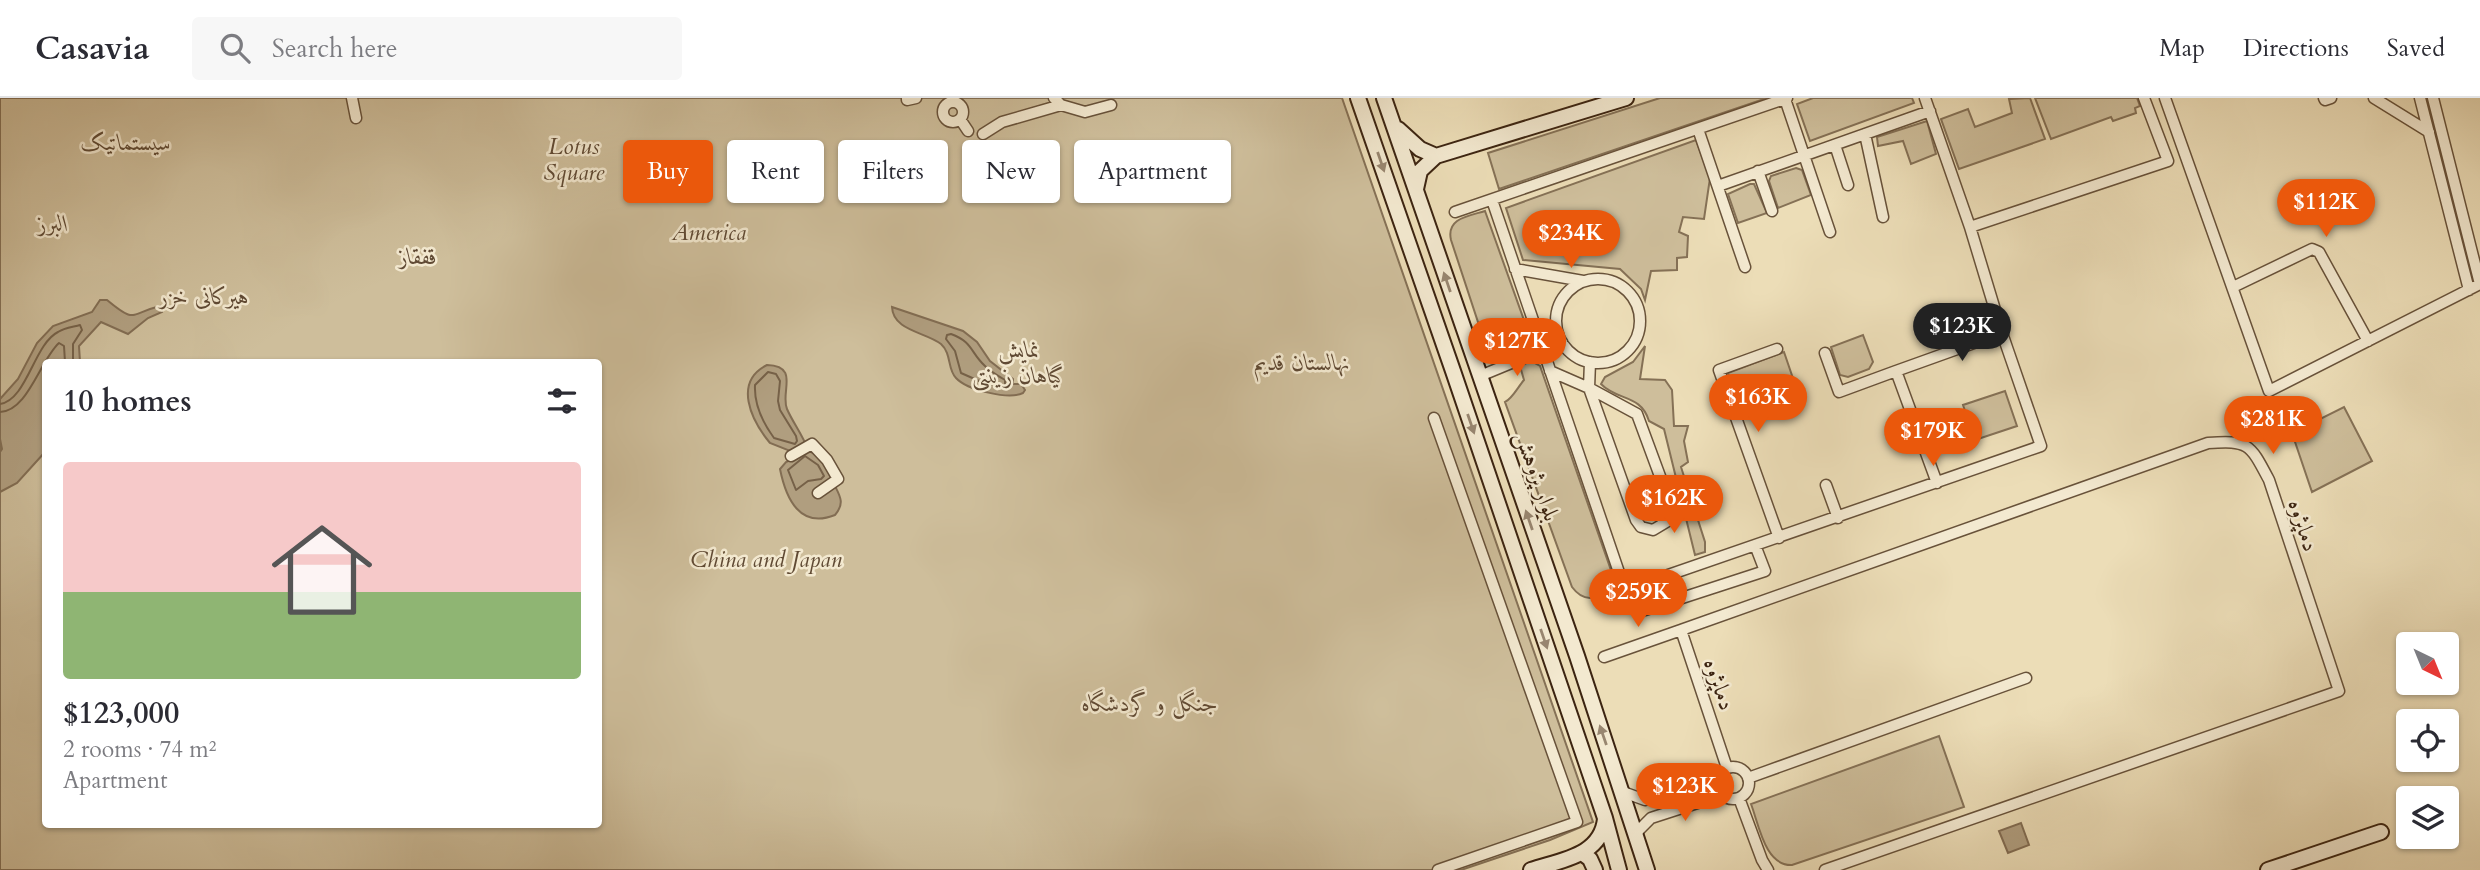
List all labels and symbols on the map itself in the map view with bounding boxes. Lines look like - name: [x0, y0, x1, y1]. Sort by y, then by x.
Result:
- park label: سیستماتیک: [81, 127, 171, 158]
- park label: Lotus Square: [544, 131, 605, 188]
- one-way arrow: [1376, 152, 1387, 173]
- pin: $112K: [2277, 180, 2375, 239]
- park label: البرز: [36, 208, 68, 239]
- pin: $234K: [1522, 211, 1620, 270]
- park label: America: [671, 217, 746, 248]
- park label: قفقاز: [397, 241, 437, 272]
- one-way arrow: [1441, 271, 1452, 292]
- park label: هیرکانی خزر: [157, 281, 249, 312]
- pin: $123K: [1913, 303, 2011, 363]
- pin: $127K: [1468, 318, 1566, 378]
- park label: نمایش گیاهان زینتی: [972, 334, 1066, 391]
- park label: نهالستان قدیم: [1254, 347, 1350, 382]
- pin: $163K: [1709, 374, 1807, 434]
- pin: $281K: [2224, 396, 2322, 456]
- pin: $179K: [1884, 408, 1982, 468]
- one-way arrow: [1466, 413, 1477, 434]
- street label: بلوار پژوهش: [1508, 427, 1567, 525]
- pin: $162K: [1625, 476, 1723, 535]
- street label: دماپژوه: [2281, 495, 2326, 555]
- one-way arrow: [1523, 510, 1534, 531]
- park label: China and Japan: [690, 544, 843, 575]
- pin: $259K: [1589, 570, 1687, 629]
- one-way arrow: [1539, 629, 1550, 650]
- north arrow: [2396, 632, 2459, 695]
- street label: دماپژوه: [1696, 654, 1743, 714]
- park label: جنگل و گردشگاه: [1082, 688, 1218, 719]
- one-way arrow: [1597, 725, 1608, 746]
- pin: $123K: [1636, 764, 1734, 823]

